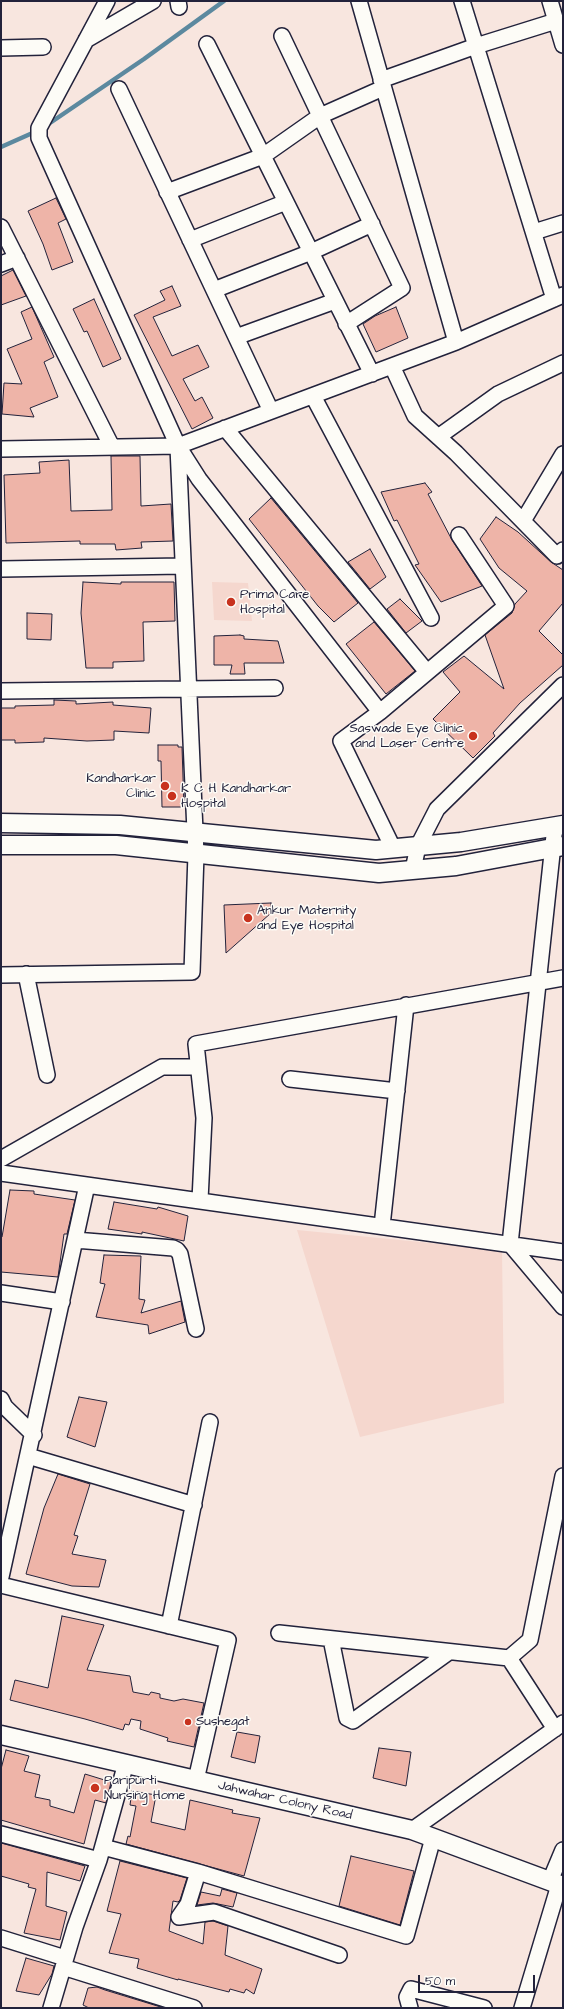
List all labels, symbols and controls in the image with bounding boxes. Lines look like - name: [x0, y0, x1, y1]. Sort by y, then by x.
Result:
- place label: Prima Care Hospital: [240, 587, 309, 618]
- marker: Prima Care Hospital: [225, 596, 237, 608]
- place label: Saswade Eye Clinic and Laser Centre: [350, 721, 464, 752]
- marker: Saswade Eye Clinic and Laser Centre: [467, 730, 479, 742]
- place label: Kandharkar Clinic: [86, 771, 156, 802]
- marker: Kandharkar Clinic: [159, 780, 171, 792]
- place label: K C H Kandharkar Hospital: [181, 781, 291, 812]
- marker: K C H Kandharkar Hospital: [166, 790, 178, 802]
- place label: Ankur Maternity and Eye Hospital: [257, 903, 356, 934]
- marker: Ankur Maternity and Eye Hospital: [242, 912, 254, 924]
- place label: Sushegat: [196, 1714, 250, 1730]
- marker: Sushegat: [183, 1717, 193, 1727]
- place label: Paripurti Nursing Home: [104, 1773, 185, 1804]
- street label: Jahwahar Colony Road: [216, 1778, 354, 1824]
- marker: Paripurti Nursing Home: [89, 1782, 101, 1794]
- scale bar: [420, 1967, 537, 1993]
- text: 50 m: [425, 1973, 455, 1990]

